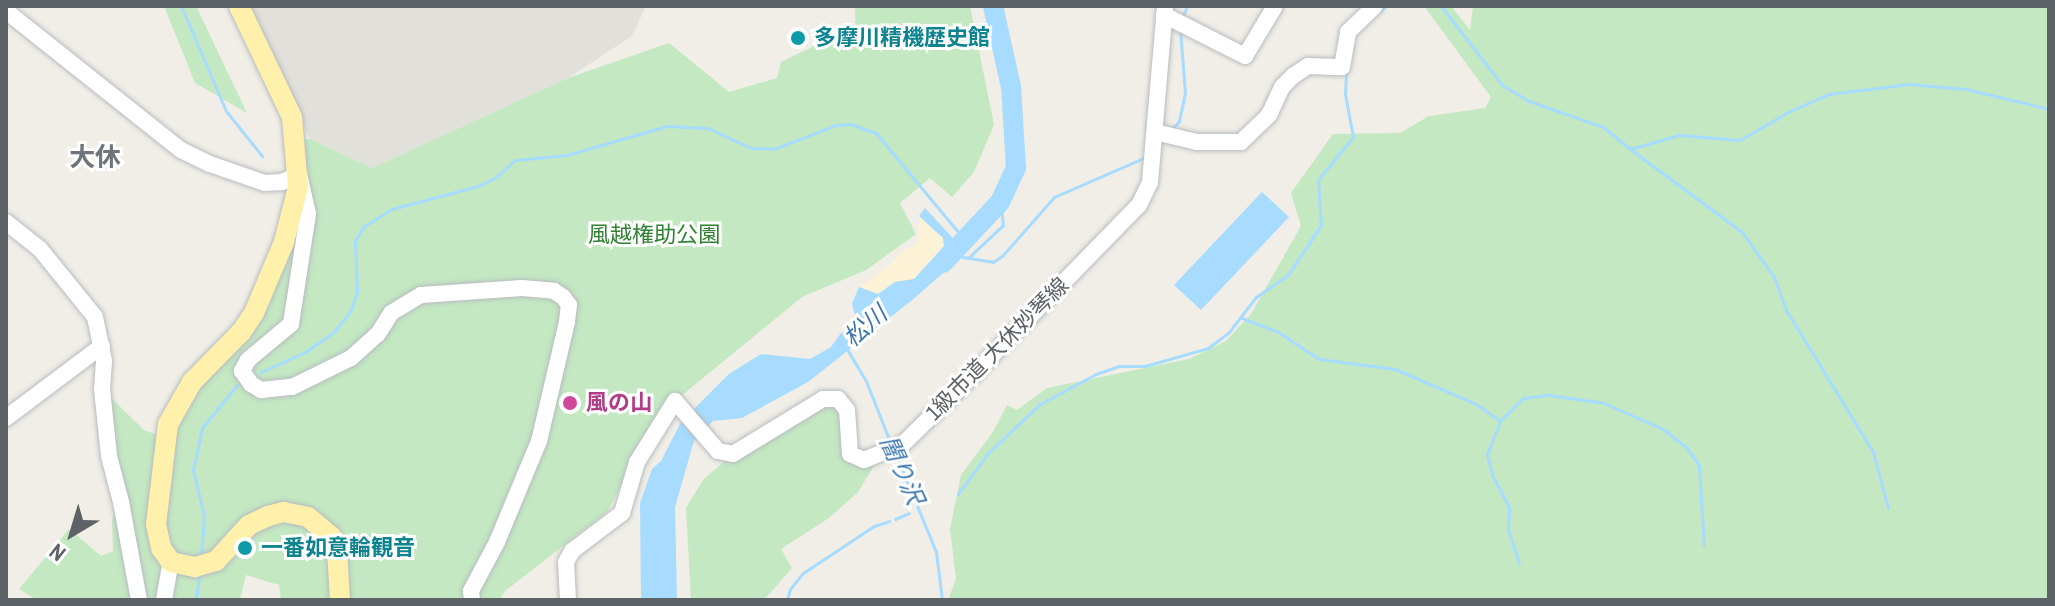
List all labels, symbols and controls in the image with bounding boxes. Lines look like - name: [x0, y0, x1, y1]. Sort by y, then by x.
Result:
- place label: 多摩川精機歴史館: [814, 25, 990, 51]
- marker: 多摩川精機歴史館: [789, 29, 807, 47]
- district label: 大休: [69, 141, 121, 173]
- park label: 風越権助公園: [588, 222, 720, 248]
- street label: 1級市道 大休妙琴線: [920, 272, 1074, 426]
- water label: 松川: [837, 299, 893, 353]
- place label: 風の山: [586, 390, 652, 416]
- marker: 風の山: [561, 394, 579, 412]
- water label: 闇り沢: [874, 431, 930, 509]
- north arrow: [32, 494, 112, 574]
- place label: 一番如意輪観音: [261, 535, 415, 561]
- text: N: [43, 537, 72, 569]
- marker: 一番如意輪観音: [236, 539, 254, 557]

